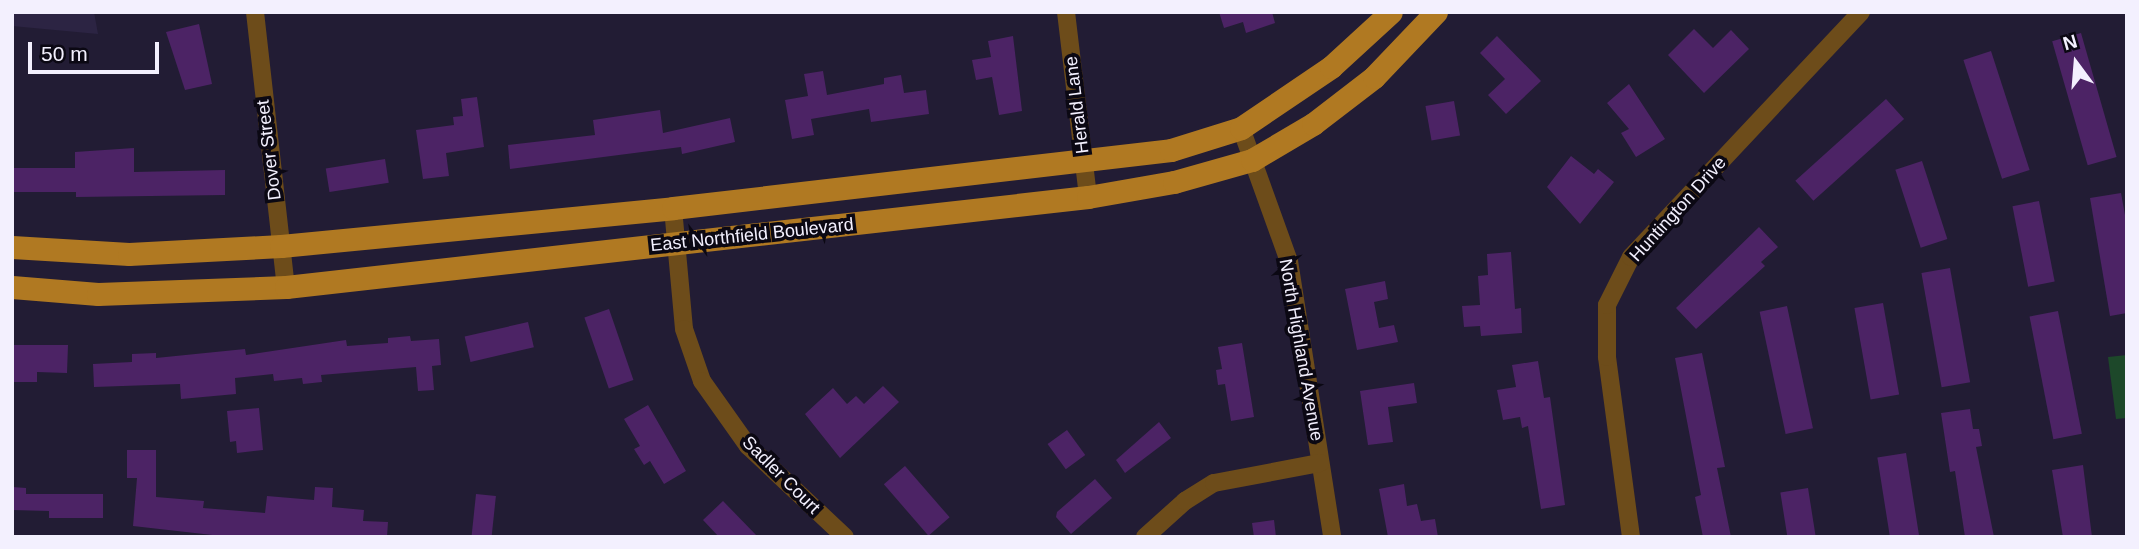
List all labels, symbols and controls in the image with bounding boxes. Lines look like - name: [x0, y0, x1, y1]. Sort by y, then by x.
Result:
- scale bar: [32, 28, 163, 72]
- north arrow: [2041, 28, 2111, 98]
- text: N: [2061, 30, 2080, 54]
- text: 50 m: [41, 42, 88, 65]
- street label: Herald Lane: [1060, 55, 1094, 155]
- street label: Dover Street: [252, 99, 286, 201]
- street label: Huntington Drive: [1625, 152, 1731, 266]
- street label: East Northfield Boulevard: [649, 214, 855, 256]
- street label: North Highland Avenue: [1274, 257, 1328, 443]
- street label: Sadler Court: [738, 432, 824, 518]

